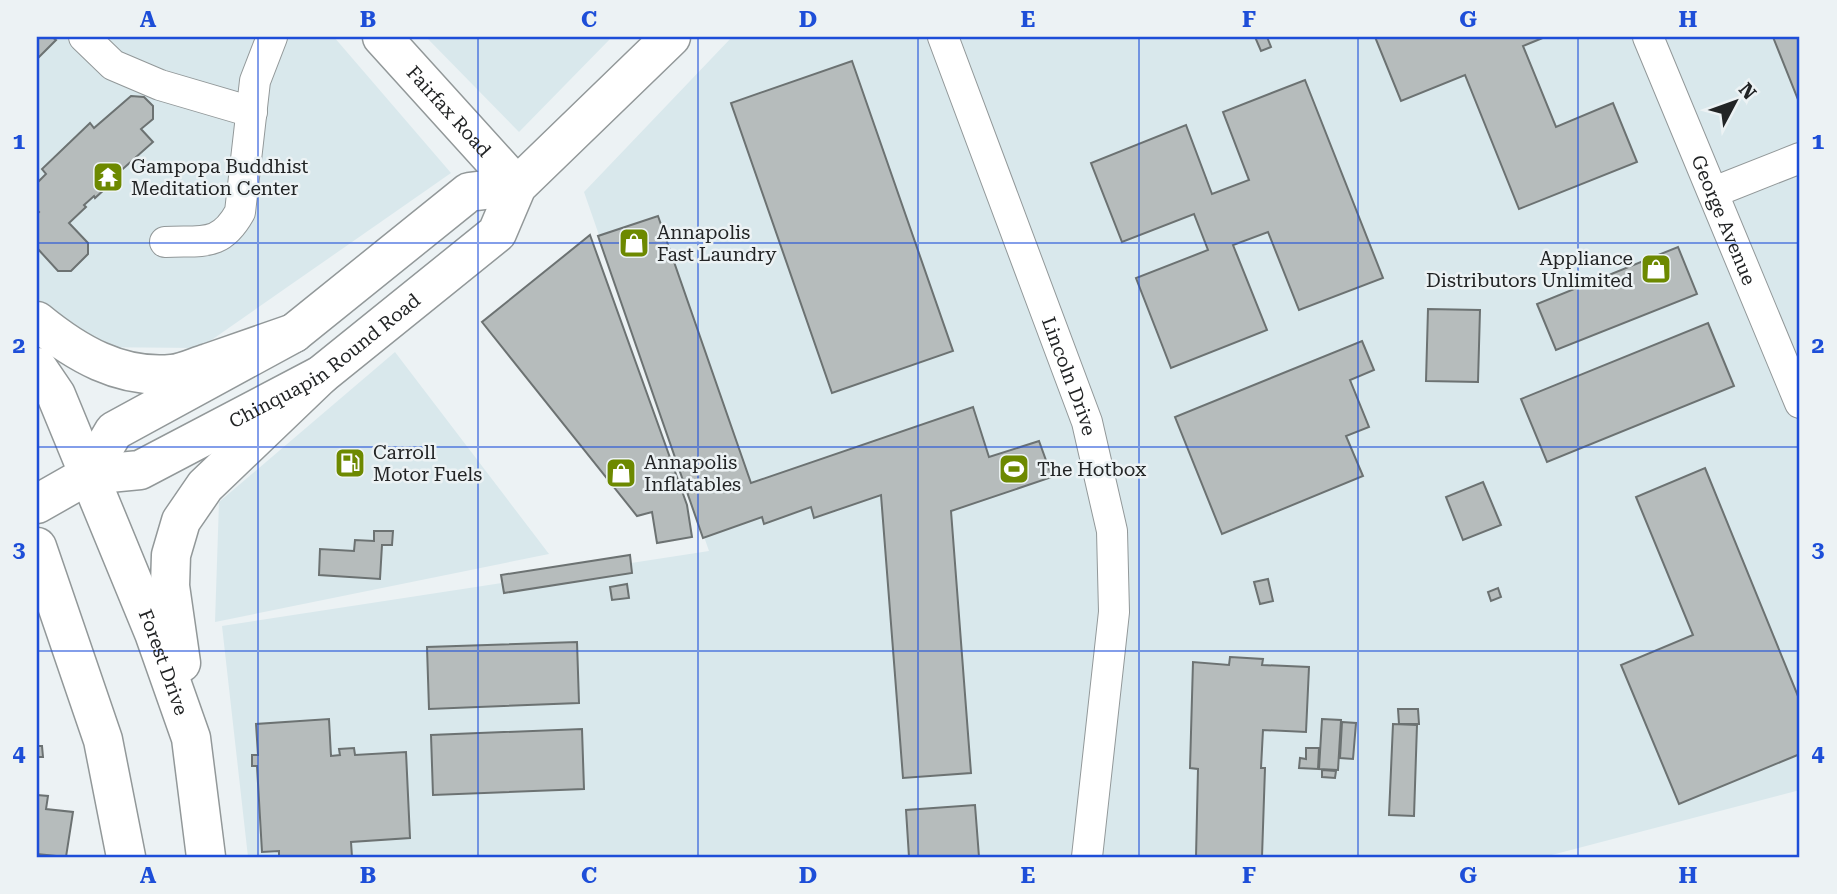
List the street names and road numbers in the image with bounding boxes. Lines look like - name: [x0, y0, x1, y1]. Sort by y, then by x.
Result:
- street label: Fairfax Road: [402, 61, 496, 162]
- street label: George Avenue: [1686, 152, 1761, 288]
- street label: Chinquapin Round Road: [225, 289, 425, 433]
- street label: Lincoln Drive: [1037, 314, 1101, 438]
- street label: Forest Drive: [134, 606, 193, 718]

